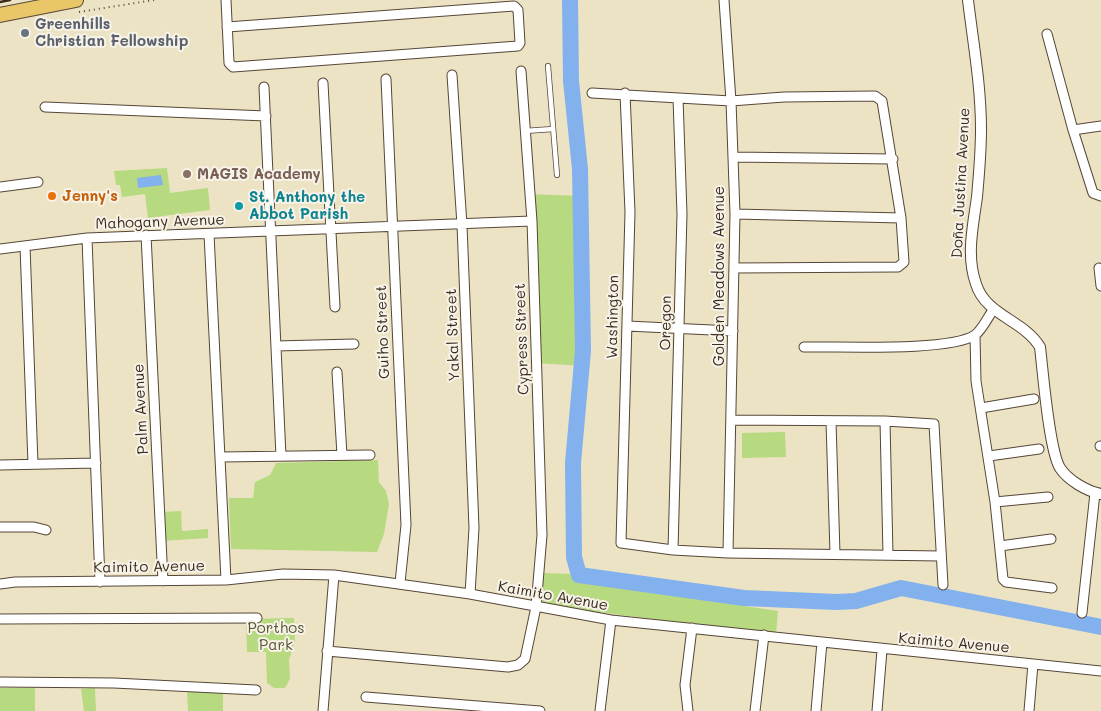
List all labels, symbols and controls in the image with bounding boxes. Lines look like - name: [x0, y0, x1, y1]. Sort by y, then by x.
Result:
- place label: Greenhills Christian Fellowship: [35, 15, 188, 50]
- marker: Greenhills Christian Fellowship: [19, 27, 31, 39]
- street label: Doña Justina Avenue: [948, 107, 974, 259]
- place label: MAGIS Academy: [197, 165, 321, 183]
- marker: MAGIS Academy: [181, 168, 193, 180]
- street label: Golden Meadows Avenue: [710, 186, 728, 366]
- place label: Jenny's: [62, 187, 118, 205]
- place label: St. Anthony the Abbot Parish: [249, 188, 365, 223]
- marker: Jenny's: [46, 190, 58, 202]
- marker: St. Anthony the Abbot Parish: [233, 200, 245, 212]
- street label: Mahogany Avenue: [95, 211, 225, 233]
- street label: Washington: [603, 275, 623, 359]
- street label: Cypress Street: [511, 283, 533, 395]
- street label: Guiho Street: [372, 285, 394, 379]
- street label: Yakal Street: [442, 288, 464, 382]
- street label: Oregon: [657, 296, 675, 350]
- street label: Palm Avenue: [130, 363, 152, 455]
- street label: Kaimito Avenue: [93, 557, 205, 577]
- street label: Kaimito Avenue: [496, 577, 610, 615]
- park label: Porthos Park: [248, 619, 304, 654]
- street label: Kaimito Avenue: [898, 629, 1010, 657]

